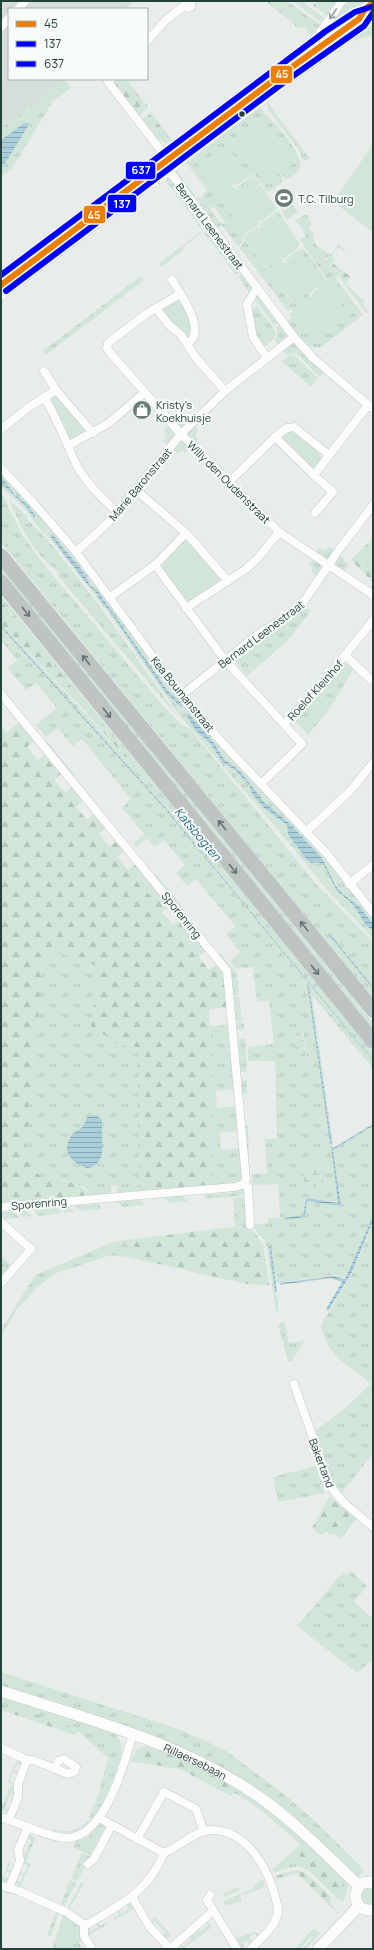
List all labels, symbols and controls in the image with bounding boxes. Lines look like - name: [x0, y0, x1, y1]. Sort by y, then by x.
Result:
- legend: [8, 8, 148, 80]
- one-way arrow: [329, 8, 337, 19]
- text: 45: [44, 15, 58, 32]
- text: 137: [44, 35, 61, 52]
- text: 637: [44, 55, 64, 72]
- line badge: 45: [270, 65, 293, 84]
- text: 45: [275, 66, 289, 81]
- unlabelled marker: [237, 109, 247, 119]
- line badge: 637: [125, 161, 156, 180]
- text: 637: [131, 162, 151, 177]
- street label: Bernard Leenestraat: [173, 180, 247, 272]
- sports icon: T.C. Tilburg: [273, 187, 295, 209]
- place label: T.C. Tilburg: [298, 191, 354, 206]
- line badge: 137: [107, 194, 137, 213]
- text: 137: [113, 196, 131, 211]
- line badge: 45: [83, 205, 106, 224]
- text: 45: [87, 207, 101, 222]
- place label: Kristy's Koekhuisje: [156, 397, 212, 425]
- shop icon: Kristy's Koekhuisje: [131, 399, 153, 421]
- street label: Willy den Oudenstraat: [184, 437, 274, 527]
- street label: Marie Baronstraat: [105, 444, 175, 524]
- street label: Bernard Leenestraat: [215, 597, 307, 671]
- one-way arrow: [21, 607, 30, 618]
- street label: Kea Boumanstraat: [148, 653, 218, 735]
- one-way arrow: [81, 654, 90, 665]
- street label: Roelof Kleinhof: [284, 656, 346, 723]
- one-way arrow: [103, 708, 112, 719]
- water label: Katsbogten: [171, 804, 226, 865]
- one-way arrow: [217, 820, 226, 831]
- one-way arrow: [229, 863, 238, 874]
- street label: Sporenring: [159, 889, 205, 941]
- one-way arrow: [299, 920, 308, 931]
- one-way arrow: [311, 964, 320, 975]
- street label: Sporenring: [10, 1193, 68, 1213]
- street label: Bakertand: [306, 1436, 338, 1490]
- street label: Rillaersebaan: [162, 1739, 230, 1783]

